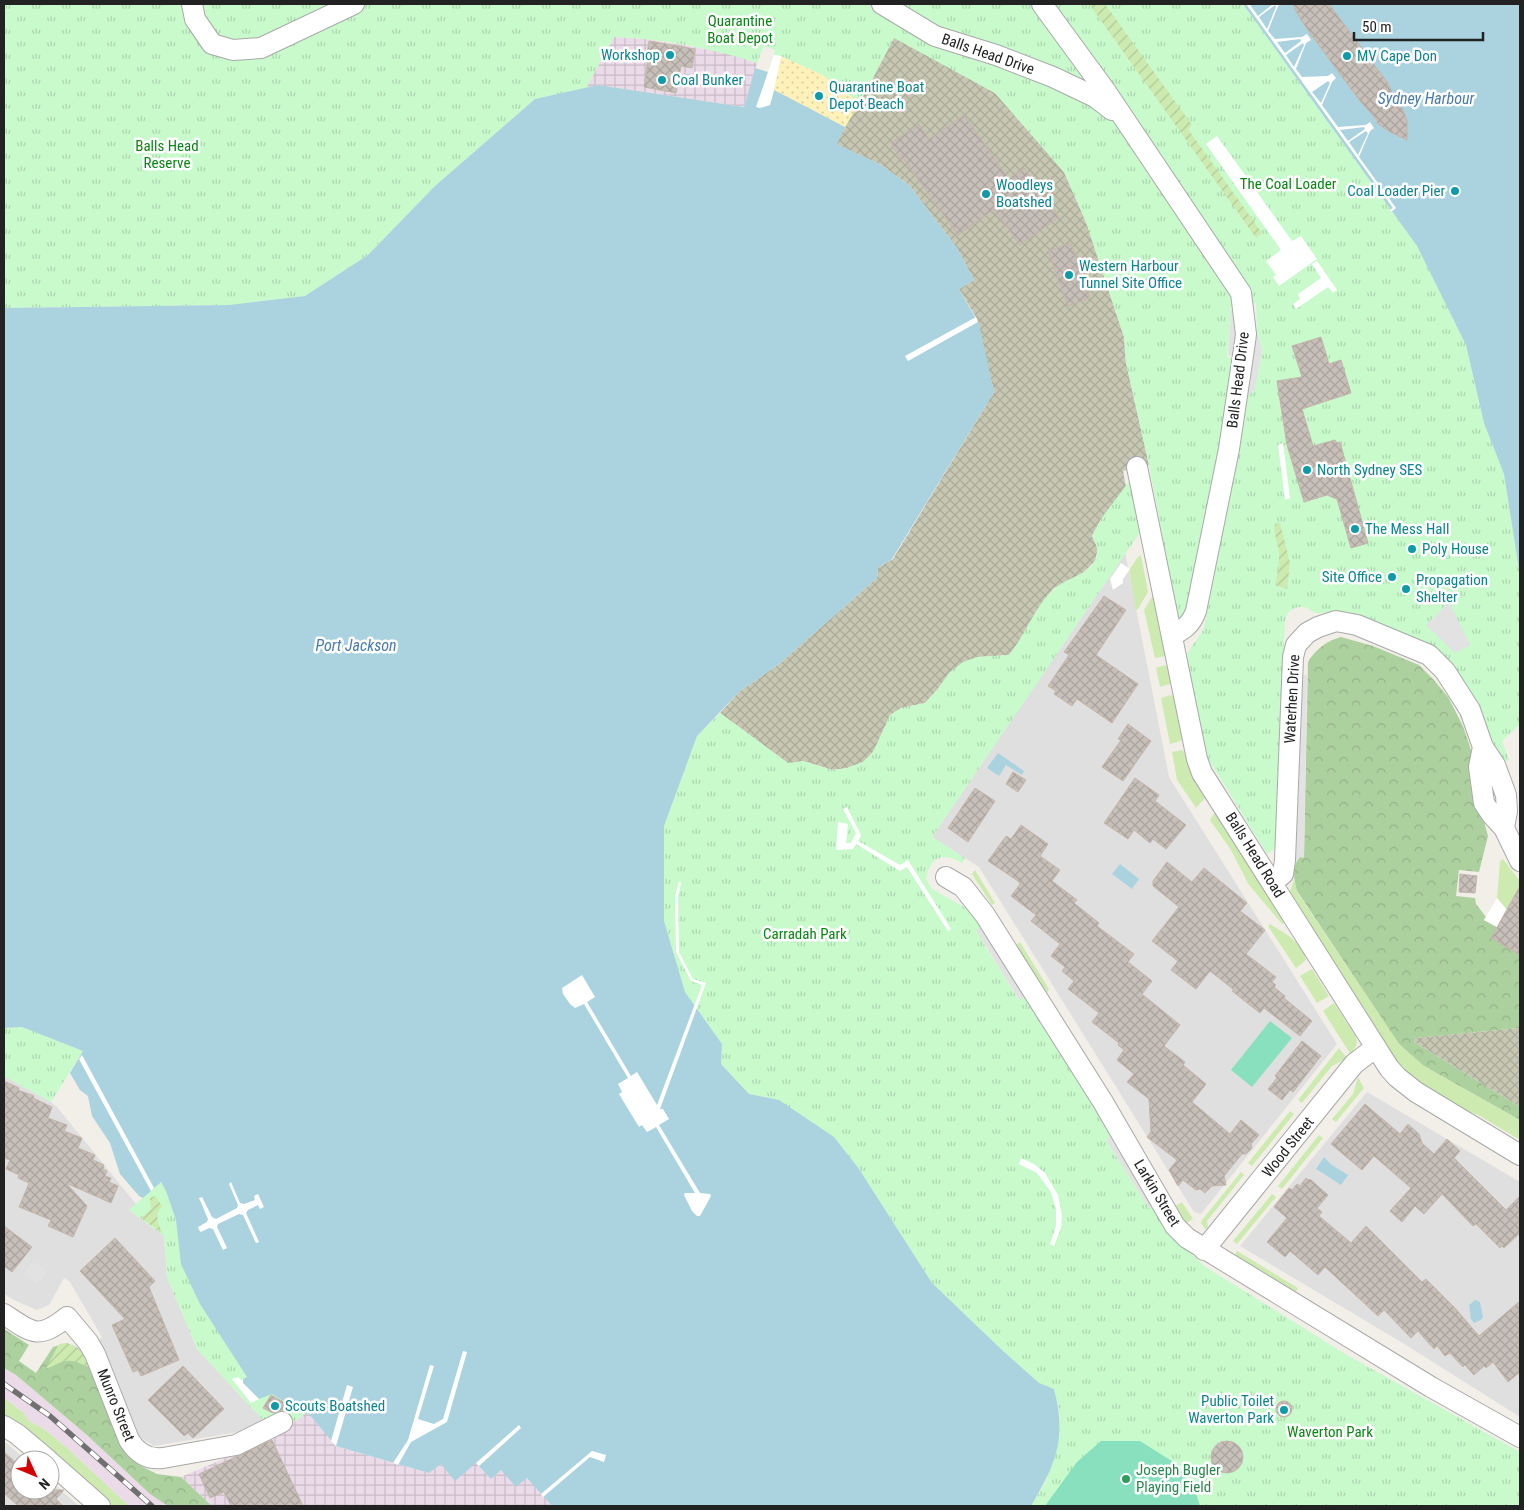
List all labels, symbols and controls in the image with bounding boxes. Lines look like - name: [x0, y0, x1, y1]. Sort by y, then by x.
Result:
- scale bar: [1354, 10, 1483, 42]
- park label: Quarantine Boat Depot: [707, 12, 773, 47]
- text: 50 m: [1362, 18, 1392, 36]
- street label: Balls Head Drive: [939, 30, 1037, 78]
- place label: Workshop: [601, 46, 660, 64]
- place label: MV Cape Don: [1357, 47, 1437, 65]
- marker: Workshop: [664, 49, 676, 61]
- marker: MV Cape Don: [1341, 50, 1353, 62]
- place label: Coal Bunker: [672, 71, 743, 89]
- marker: Coal Bunker: [656, 74, 668, 86]
- place label: Quarantine Boat Depot Beach: [829, 78, 924, 113]
- water label: Sydney Harbour: [1378, 89, 1475, 108]
- marker: Quarantine Boat Depot Beach: [813, 90, 825, 102]
- park label: Balls Head Reserve: [135, 137, 199, 172]
- park label: The Coal Loader: [1240, 175, 1337, 193]
- place label: Woodleys Boatshed: [996, 176, 1053, 211]
- place label: Coal Loader Pier: [1347, 182, 1445, 200]
- marker: Coal Loader Pier: [1449, 185, 1461, 197]
- marker: Woodleys Boatshed: [980, 188, 992, 200]
- place label: Western Harbour Tunnel Site Office: [1079, 257, 1182, 292]
- marker: Western Harbour Tunnel Site Office: [1063, 269, 1075, 281]
- street label: Balls Head Drive: [1223, 331, 1253, 429]
- place label: North Sydney SES: [1317, 461, 1422, 479]
- marker: North Sydney SES: [1301, 464, 1313, 476]
- place label: The Mess Hall: [1365, 520, 1449, 538]
- marker: The Mess Hall: [1349, 523, 1361, 535]
- place label: Poly House: [1422, 540, 1489, 558]
- marker: Poly House: [1406, 543, 1418, 555]
- place label: Site Office: [1322, 568, 1382, 586]
- marker: Site Office: [1386, 571, 1398, 583]
- place label: Propagation Shelter: [1416, 571, 1488, 606]
- marker: Propagation Shelter: [1400, 583, 1412, 595]
- water label: Port Jackson: [315, 636, 397, 655]
- street label: Waterhen Drive: [1281, 654, 1303, 744]
- street label: Balls Head Road: [1222, 809, 1288, 901]
- park label: Carradah Park: [763, 925, 847, 943]
- street label: Wood Street: [1258, 1113, 1318, 1181]
- street label: Larkin Street: [1130, 1156, 1184, 1230]
- street label: Munro Street: [93, 1366, 139, 1444]
- place label: Public Toilet Waverton Park: [1188, 1392, 1274, 1427]
- place label: Scouts Boatshed: [285, 1397, 385, 1415]
- marker: Scouts Boatshed: [269, 1400, 281, 1412]
- marker: Public Toilet Waverton Park: [1278, 1404, 1290, 1416]
- park label: Waverton Park: [1287, 1423, 1373, 1441]
- north arrow: [10, 1450, 60, 1500]
- place label: Joseph Bugler Playing Field: [1136, 1461, 1221, 1496]
- marker: Joseph Bugler Playing Field: [1120, 1473, 1132, 1485]
- text: N: [36, 1475, 53, 1493]

